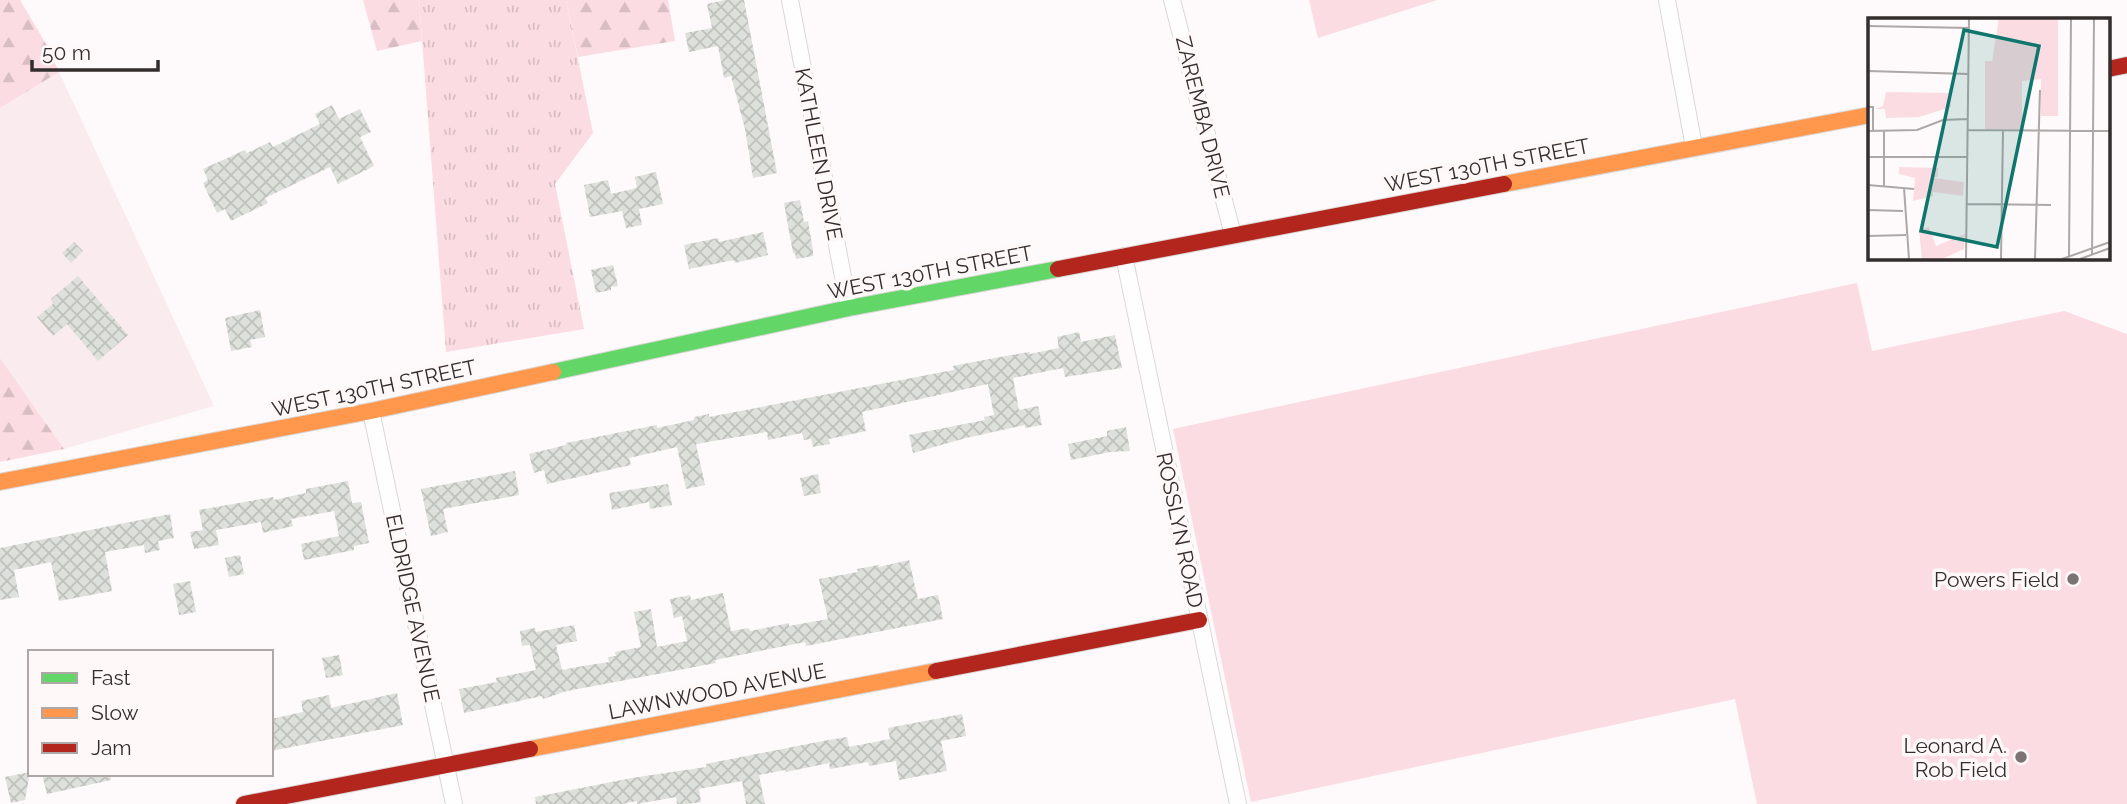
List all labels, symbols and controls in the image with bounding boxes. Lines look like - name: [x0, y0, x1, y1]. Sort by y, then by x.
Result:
- inset map: [1868, 18, 2110, 259]
- scale bar: [32, 28, 158, 72]
- street label: ZAREMBA DRIVE: [1171, 33, 1235, 201]
- text: 50 m: [42, 40, 91, 65]
- street label: KATHLEEN DRIVE: [790, 66, 848, 242]
- street label: WEST 130TH STREET: [1383, 133, 1592, 197]
- street label: WEST 130TH STREET: [826, 240, 1035, 304]
- street label: WEST 130TH STREET: [270, 354, 478, 422]
- street label: ROSSLYN ROAD: [1151, 450, 1209, 610]
- street label: ELDRIDGE AVENUE: [381, 512, 445, 704]
- place label: Powers Field: [1934, 567, 2059, 592]
- marker: Powers Field: [2065, 571, 2081, 587]
- legend: [28, 650, 273, 776]
- street label: LAWNWOOD AVENUE: [606, 658, 828, 724]
- text: Fast: [91, 665, 131, 690]
- text: Slow: [91, 700, 139, 725]
- place label: Leonard A. Rob Field: [1903, 733, 2007, 782]
- text: Jam: [91, 735, 132, 760]
- marker: Leonard A. Rob Field: [2013, 749, 2029, 765]

